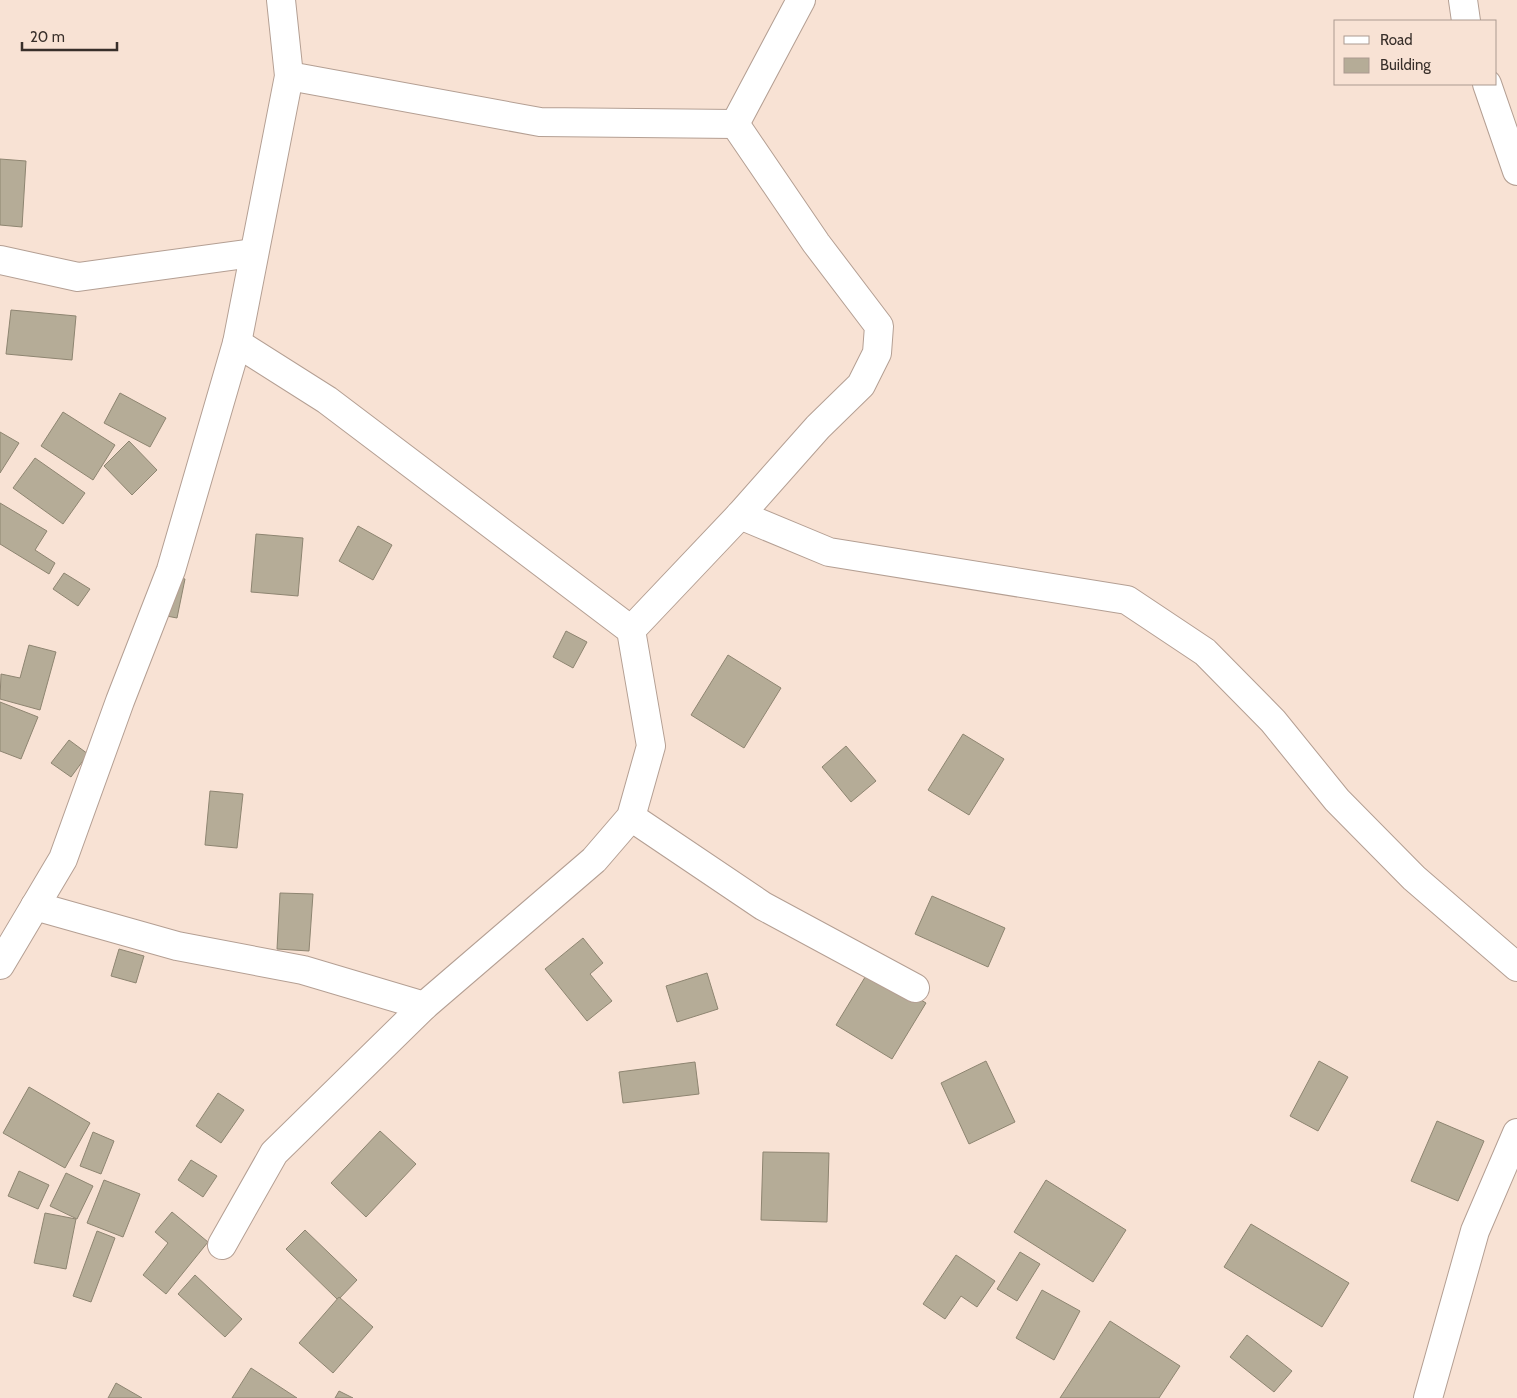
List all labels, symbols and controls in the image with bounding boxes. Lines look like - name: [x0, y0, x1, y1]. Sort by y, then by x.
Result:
- scale bar: [22, 20, 118, 52]
- legend: [1334, 20, 1497, 85]
- text: 20 m: [30, 28, 65, 46]
- text: Road: [1380, 31, 1413, 49]
- text: Building: [1380, 56, 1431, 74]

